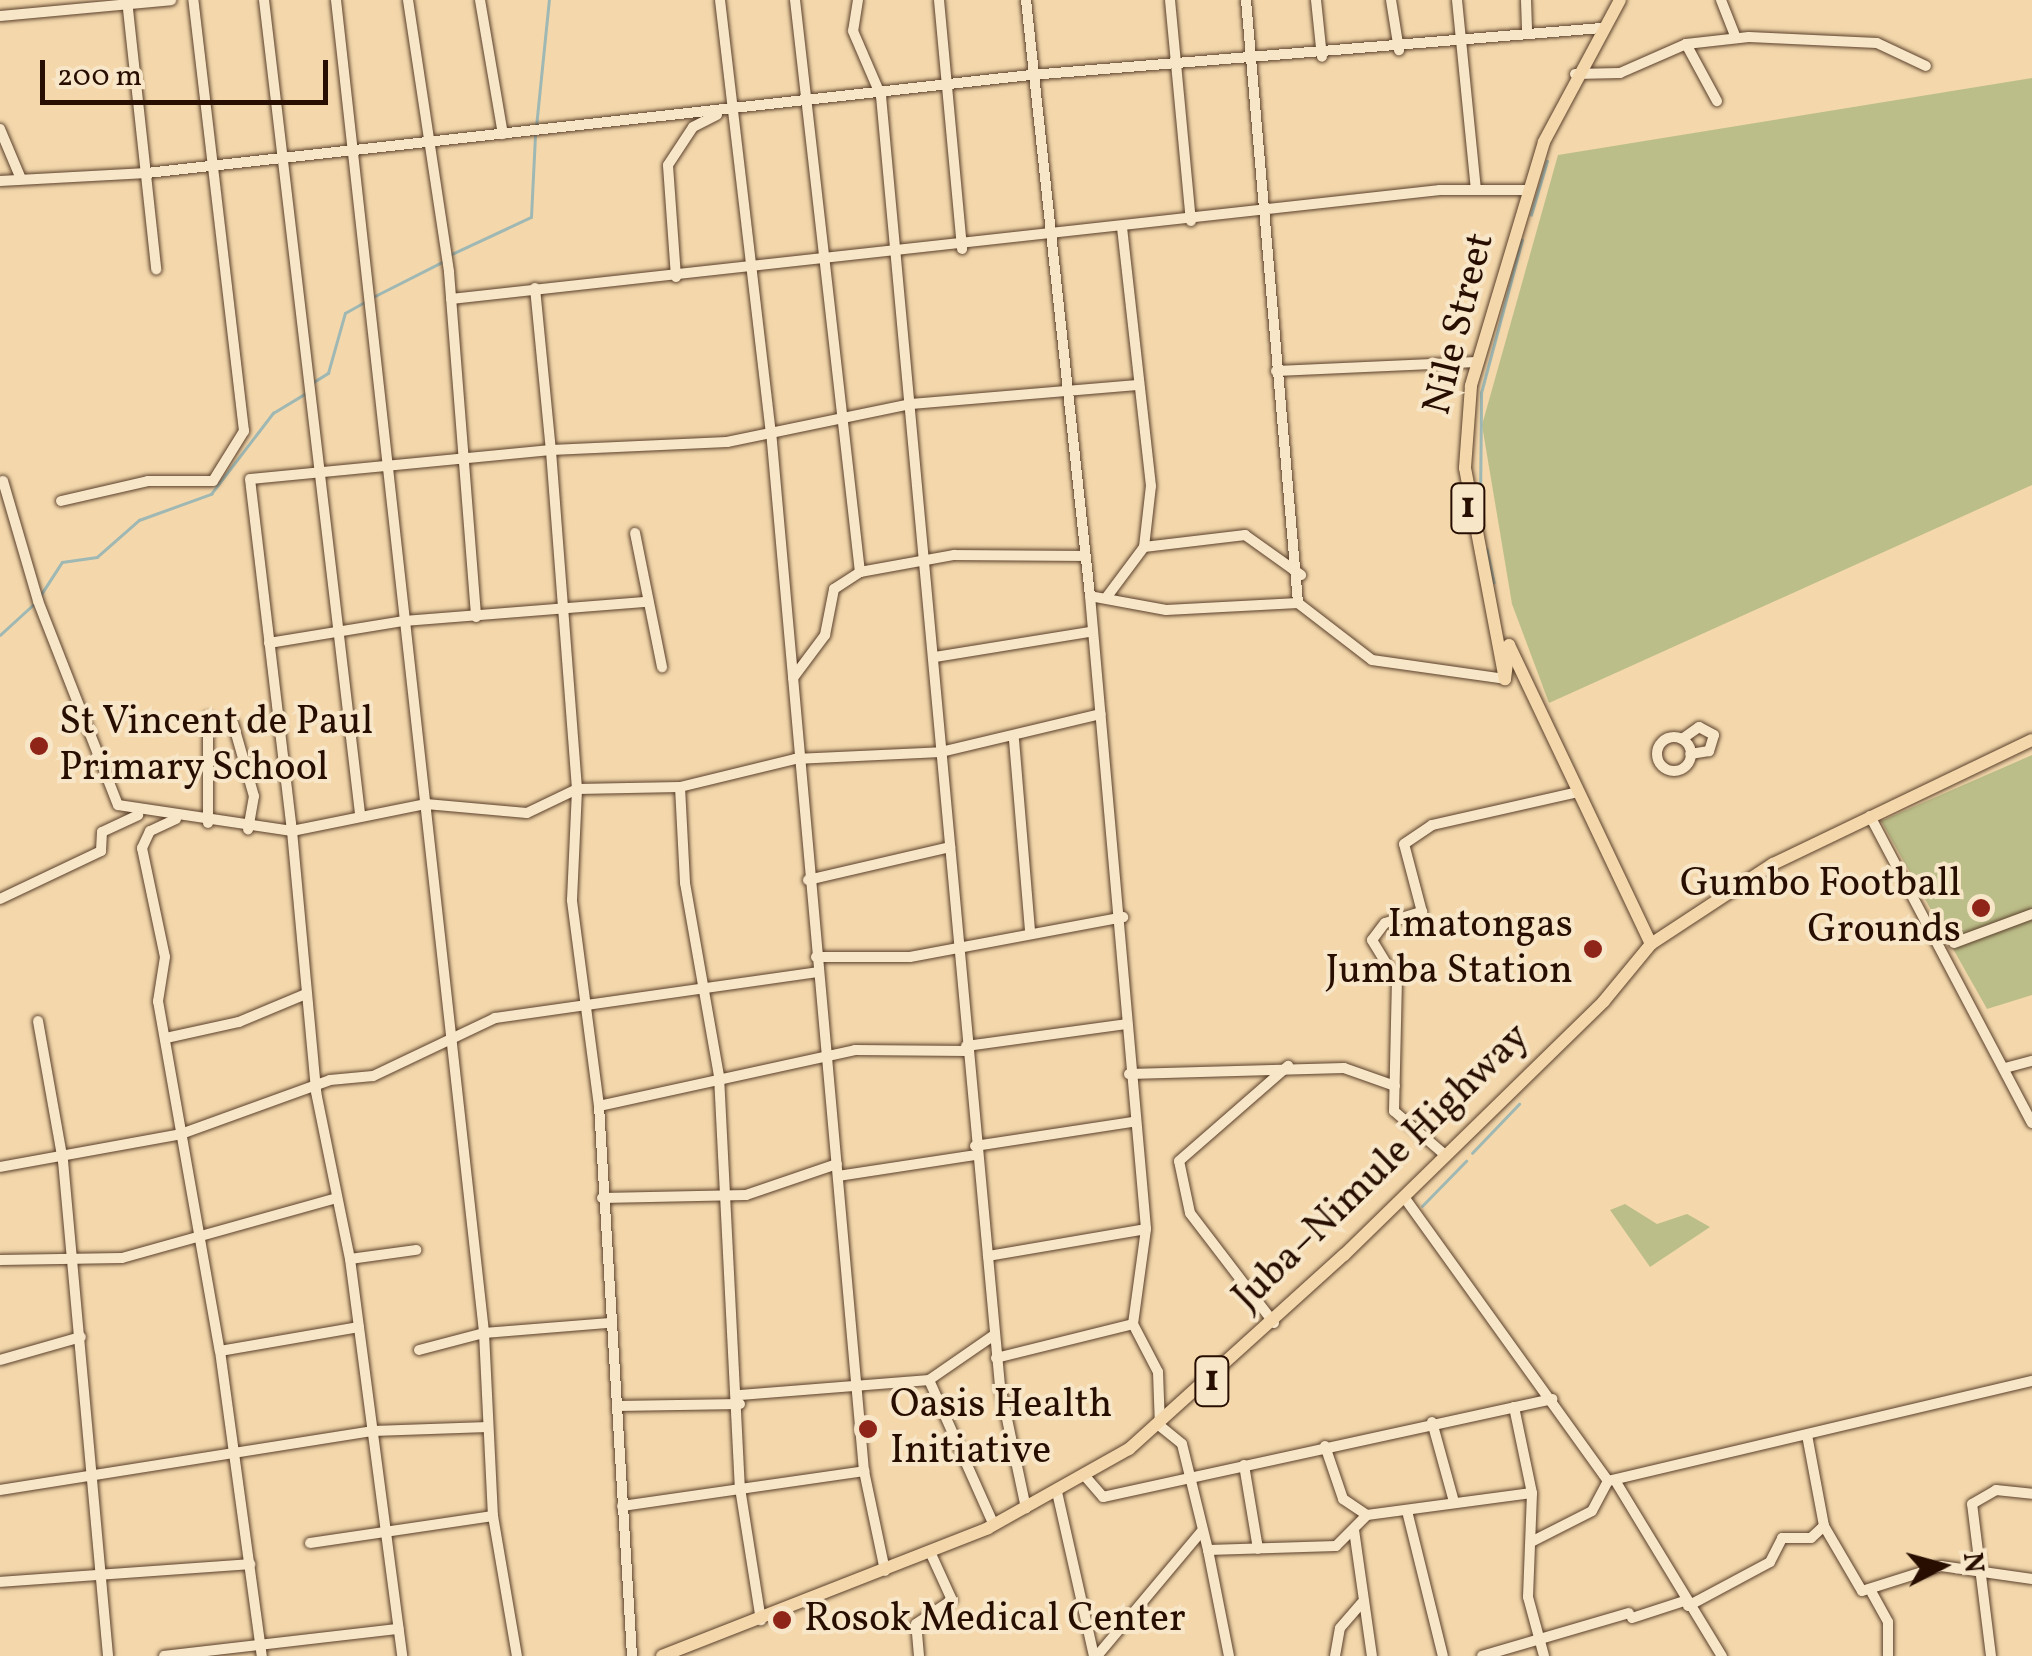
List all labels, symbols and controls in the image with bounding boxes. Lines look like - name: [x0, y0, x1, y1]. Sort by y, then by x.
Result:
- scale bar: [45, 40, 332, 102]
- text: 200 m: [57, 56, 142, 98]
- street label: Nile Street: [1414, 228, 1506, 420]
- road number: 1: [1448, 475, 1488, 541]
- place label: St Vincent de Paul Primary School: [59, 699, 374, 793]
- marker: St Vincent de Paul Primary School: [28, 735, 50, 757]
- place label: Gumbo Football Grounds: [1680, 861, 1961, 955]
- marker: Gumbo Football Grounds: [1970, 897, 1992, 919]
- place label: Imatongas Jumba Station: [1325, 902, 1573, 996]
- marker: Imatongas Jumba Station: [1582, 938, 1604, 960]
- street label: Juba–Nimule Highway: [1224, 1014, 1540, 1322]
- road number: 1: [1192, 1348, 1232, 1414]
- place label: Oasis Health Initiative: [890, 1382, 1112, 1476]
- marker: Oasis Health Initiative: [855, 1416, 881, 1442]
- north arrow: [1892, 1516, 1992, 1616]
- text: N: [1952, 1551, 1993, 1575]
- place label: Rosok Medical Center: [804, 1596, 1186, 1644]
- marker: Rosok Medical Center: [769, 1607, 795, 1633]

